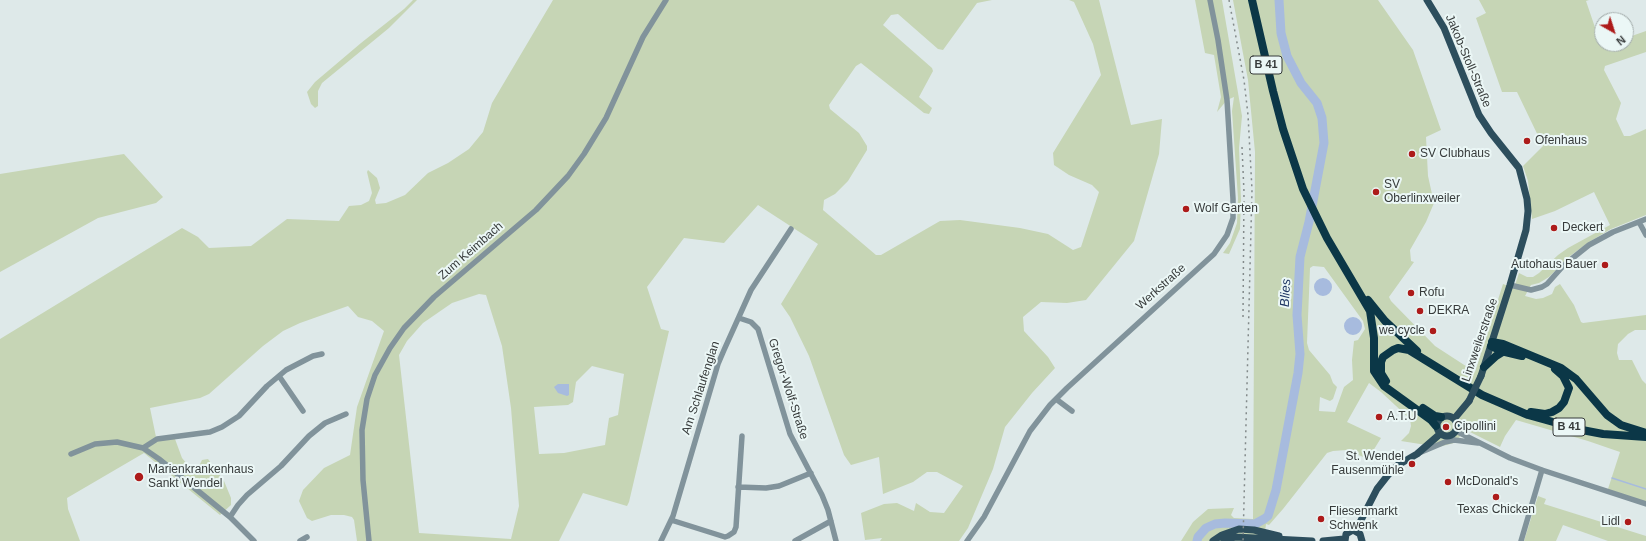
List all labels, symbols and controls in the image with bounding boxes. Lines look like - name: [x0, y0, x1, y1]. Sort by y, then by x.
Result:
- street label: Jakob-Stoll-Straße: [1442, 12, 1494, 110]
- north arrow: [1594, 12, 1634, 52]
- text: N: [1614, 33, 1628, 48]
- road number: B 41: [1250, 56, 1282, 74]
- place label: Ofenhaus: [1535, 134, 1587, 148]
- marker: Ofenhaus: [1522, 136, 1532, 146]
- place label: SV Clubhaus: [1420, 147, 1490, 161]
- marker: SV Clubhaus: [1407, 149, 1417, 159]
- place label: SV Oberlinxweiler: [1384, 178, 1460, 206]
- marker: SV Oberlinxweiler: [1371, 187, 1381, 197]
- place label: Wolf Garten: [1194, 202, 1258, 216]
- marker: Wolf Garten: [1181, 204, 1191, 214]
- street label: Zum Keimbach: [436, 219, 506, 283]
- place label: Deckert: [1562, 221, 1603, 235]
- marker: Deckert: [1549, 223, 1559, 233]
- place label: Autohaus Bauer: [1511, 258, 1597, 272]
- marker: Autohaus Bauer: [1600, 260, 1610, 270]
- street label: Werkstraße: [1133, 261, 1189, 313]
- water label: Blies: [1277, 279, 1295, 307]
- place label: Rofu: [1419, 286, 1444, 300]
- marker: Rofu: [1406, 288, 1416, 298]
- street label: Linxweilerstraße: [1459, 296, 1501, 384]
- place label: DEKRA: [1428, 304, 1469, 318]
- marker: DEKRA: [1415, 306, 1425, 316]
- place label: we cycle: [1379, 324, 1425, 338]
- marker: we cycle: [1428, 326, 1438, 336]
- street label: Gregor-Wolf-Straße: [765, 337, 811, 441]
- street label: Am Schlaufenglan: [679, 339, 723, 437]
- place label: A.T.U: [1387, 410, 1416, 424]
- marker: A.T.U: [1374, 412, 1384, 422]
- road number: B 41: [1553, 418, 1585, 436]
- place label: Cipollini: [1454, 420, 1496, 434]
- marker: Cipollini: [1441, 422, 1451, 432]
- place label: St. Wendel Fausenmühle: [1331, 450, 1404, 478]
- marker: St. Wendel Fausenmühle: [1407, 459, 1417, 469]
- place label: Marienkrankenhaus Sankt Wendel: [148, 463, 253, 491]
- marker: Marienkrankenhaus Sankt Wendel: [133, 471, 145, 483]
- place label: McDonald's: [1456, 475, 1518, 489]
- marker: McDonald's: [1443, 477, 1453, 487]
- marker: Texas Chicken: [1491, 492, 1501, 502]
- place label: Texas Chicken: [1457, 503, 1535, 517]
- place label: Fliesenmarkt Schwenk: [1329, 505, 1398, 533]
- marker: Fliesenmarkt Schwenk: [1316, 514, 1326, 524]
- place label: Lidl: [1601, 515, 1620, 529]
- marker: Lidl: [1623, 517, 1633, 527]

